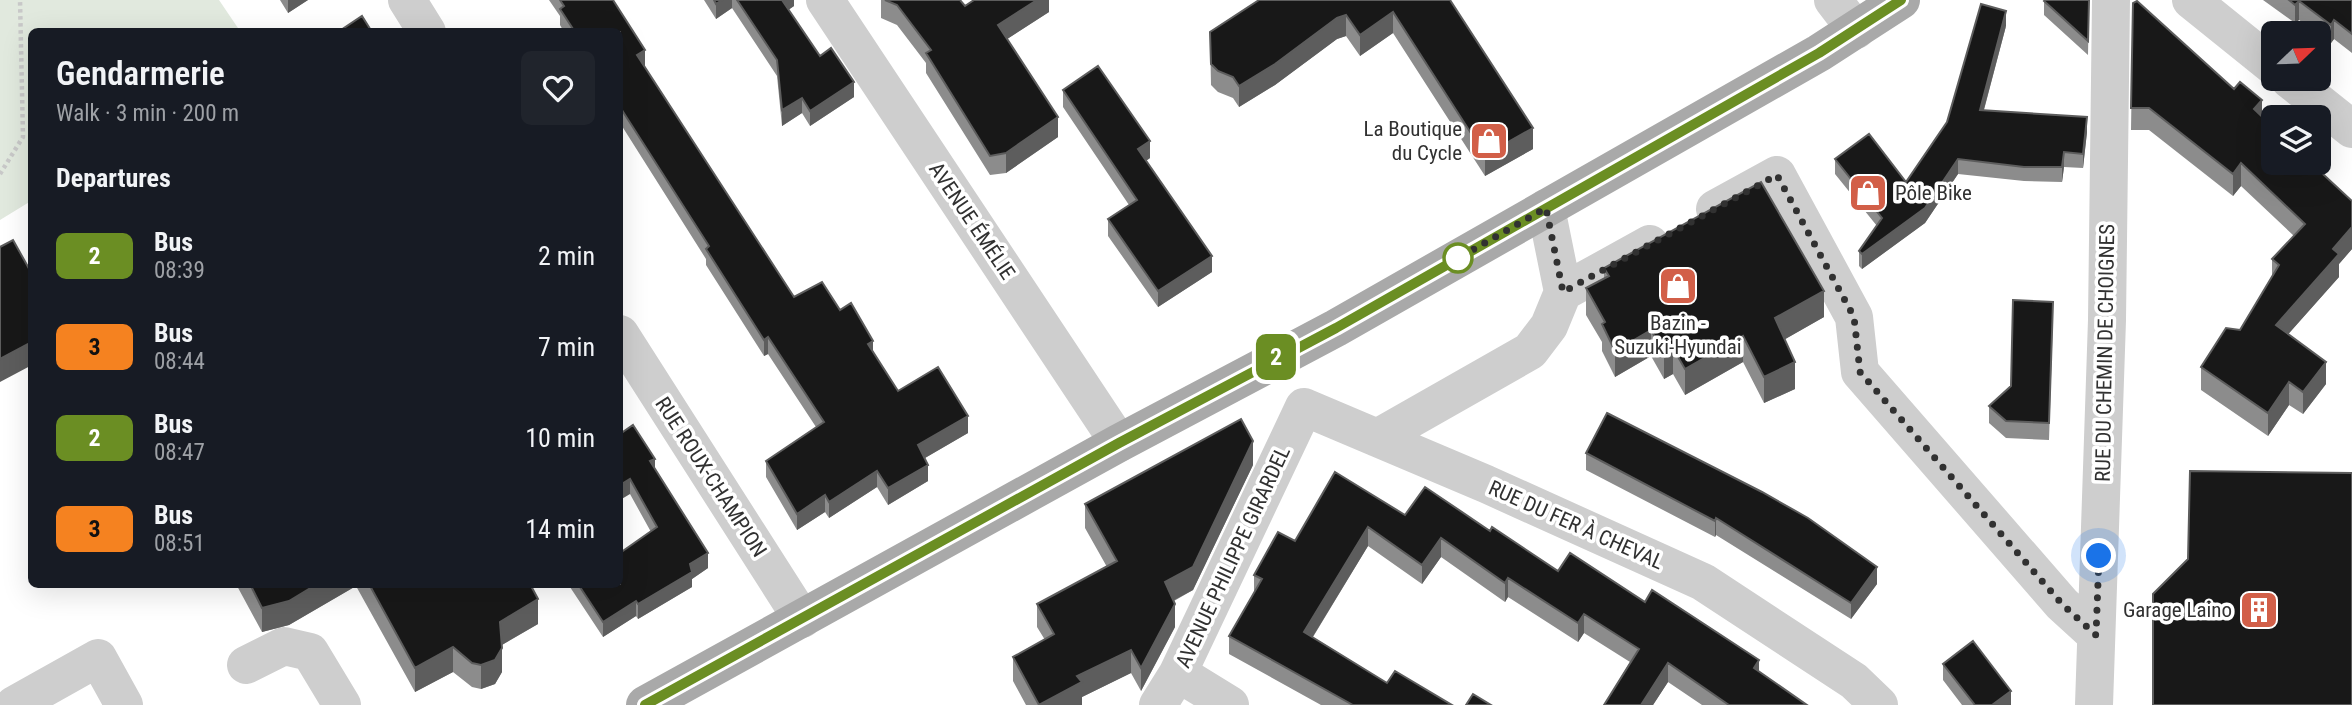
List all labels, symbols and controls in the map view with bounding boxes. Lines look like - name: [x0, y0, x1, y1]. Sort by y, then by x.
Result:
- north arrow: [2261, 21, 2331, 91]
- map controls: [2261, 21, 2331, 175]
- button: heart: [521, 51, 595, 125]
- text: Gendarmerie: [56, 54, 225, 93]
- text: Walk · 3 min · 200 m: [56, 100, 239, 127]
- button: layers: [2261, 105, 2331, 175]
- place label: La Boutique du Cycle: [1363, 117, 1462, 165]
- shop icon: La Boutique du Cycle: [1468, 120, 1510, 162]
- street label: AVENUE ÉMÉLIE: [924, 158, 1020, 284]
- text: Departures: [56, 163, 171, 193]
- shop icon: Pôle Bike: [1847, 172, 1889, 214]
- place label: Pôle Bike: [1895, 181, 1972, 205]
- street label: RUE DU CHEMIN DE CHOIGNES: [2091, 224, 2119, 482]
- text: Bus: [154, 227, 193, 257]
- text: 2 min: [538, 241, 595, 271]
- text: 2: [88, 242, 101, 270]
- unlabelled marker: [1443, 243, 1473, 273]
- text: 08:39: [154, 257, 205, 284]
- shop icon: Bazin - Suzuki-Hyundai: [1657, 265, 1699, 307]
- place label: Bazin - Suzuki-Hyundai: [1614, 311, 1742, 359]
- text: Bus: [154, 318, 193, 348]
- text: 7 min: [538, 332, 595, 362]
- text: 3: [88, 333, 101, 361]
- line badge: 2: [1253, 334, 1299, 380]
- text: 2: [1270, 343, 1282, 371]
- text: 08:44: [154, 348, 205, 375]
- street label: RUE ROUX-CHAMPION: [650, 393, 772, 561]
- text: Bus: [154, 409, 193, 439]
- text: 10 min: [525, 423, 595, 453]
- text: 2: [88, 424, 101, 452]
- text: 08:47: [154, 439, 205, 466]
- street label: AVENUE PHILIPPE GIRARDEL: [1171, 442, 1295, 672]
- street label: RUE DU FER À CHEVAL: [1485, 476, 1667, 574]
- text: Bus: [154, 500, 193, 530]
- text: 14 min: [525, 514, 595, 544]
- text: 3: [88, 515, 101, 543]
- text: 08:51: [154, 530, 205, 557]
- your location: [2081, 538, 2116, 573]
- building icon: Garage Laino: [2238, 589, 2280, 631]
- place label: Garage Laino: [2123, 598, 2232, 622]

